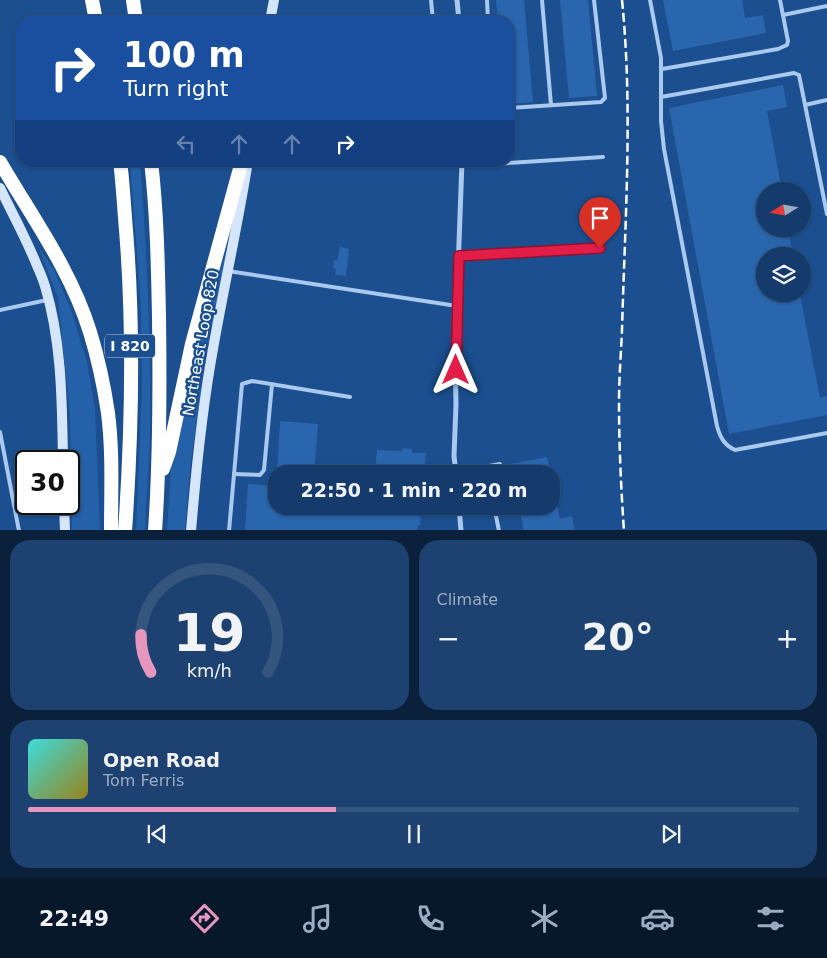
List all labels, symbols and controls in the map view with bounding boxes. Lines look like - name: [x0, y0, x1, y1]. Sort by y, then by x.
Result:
- icon: right: [40, 35, 105, 100]
- text: 100 m: [123, 35, 245, 75]
- text: Turn right: [123, 76, 228, 101]
- icon: left: [172, 130, 200, 158]
- icon: ahead: [225, 130, 253, 158]
- icon: ahead: [278, 130, 306, 158]
- icon: right: [331, 130, 359, 158]
- north arrow: [756, 182, 811, 238]
- map controls: [756, 182, 811, 302]
- pin: [579, 197, 621, 248]
- icon: arrive: [586, 204, 614, 232]
- button: layers: [756, 247, 811, 302]
- street label: Northeast Loop 820: [179, 268, 223, 418]
- road number: I 820: [105, 334, 155, 358]
- position arrow: [429, 343, 481, 395]
- speed limit sign: 30: [15, 450, 80, 515]
- text: 22:50 · 1 min · 220 m: [300, 479, 528, 501]
- text: Climate: [437, 590, 498, 609]
- text: 19: [173, 603, 245, 663]
- text: 20°: [582, 615, 654, 659]
- text: −: [437, 622, 460, 655]
- text: +: [776, 622, 799, 655]
- text: km/h: [187, 660, 232, 681]
- text: Open Road: [103, 749, 220, 771]
- text: Tom Ferris: [103, 771, 184, 790]
- icon: previous: [143, 820, 171, 848]
- icon: pause: [400, 820, 428, 848]
- icon: next: [657, 820, 685, 848]
- icon: directions: [187, 901, 222, 936]
- icon: music: [300, 901, 335, 936]
- icon: phone: [413, 901, 448, 936]
- icon: climate: [527, 901, 562, 936]
- icon: car: [640, 901, 675, 936]
- icon: filters: [753, 901, 788, 936]
- text: 22:49: [39, 906, 109, 931]

